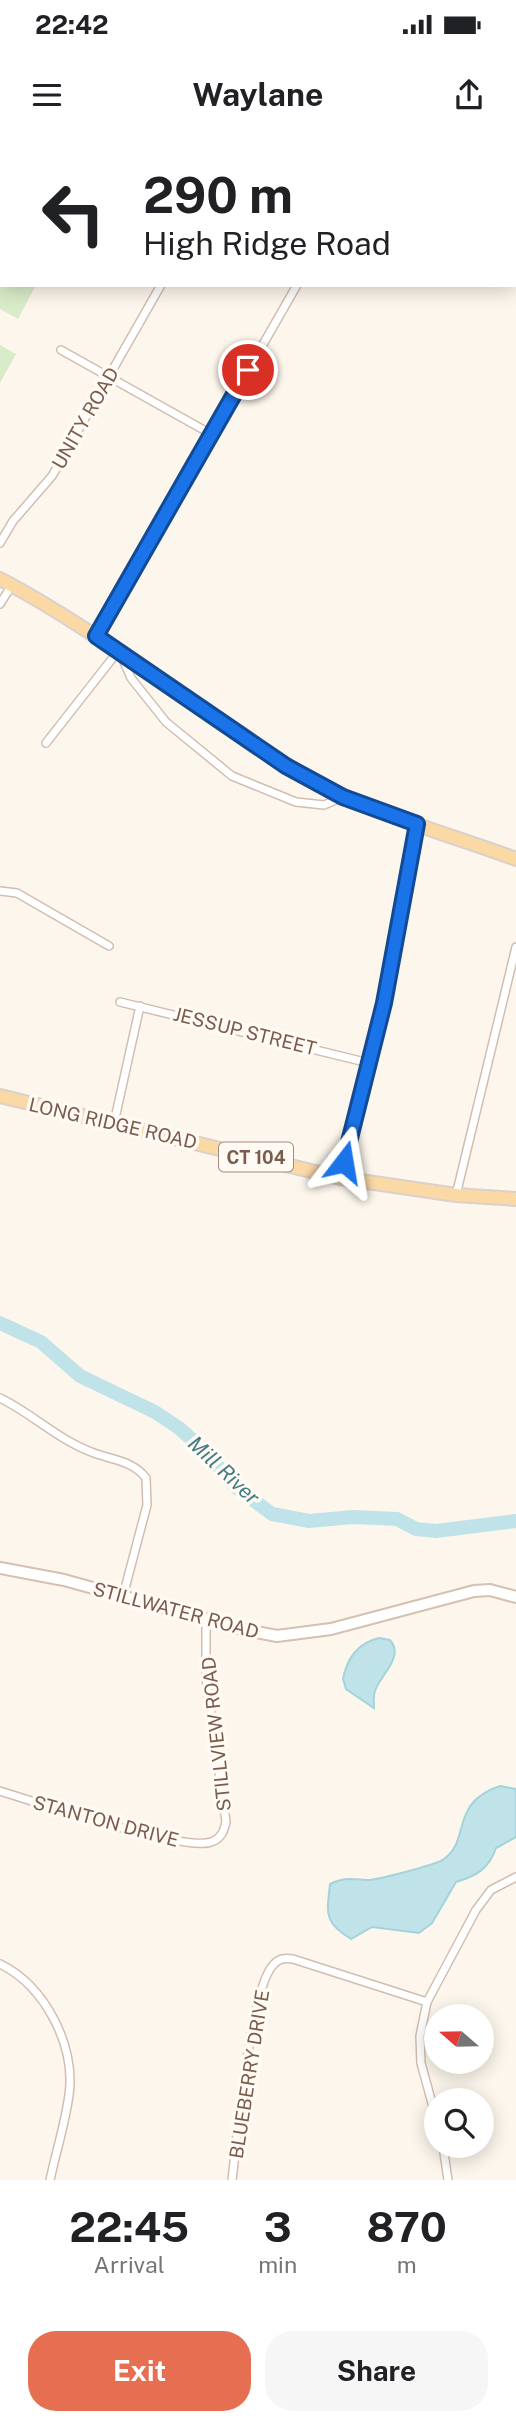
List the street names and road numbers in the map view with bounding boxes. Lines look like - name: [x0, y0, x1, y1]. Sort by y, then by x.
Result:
- street label: UNITY ROAD: [47, 363, 123, 473]
- street label: JESSUP STREET: [171, 1003, 319, 1059]
- street label: LONG RIDGE ROAD: [27, 1093, 199, 1153]
- road number: CT 104: [219, 1142, 293, 1172]
- street label: STILLWATER ROAD: [91, 1577, 261, 1643]
- street label: STILLVIEW ROAD: [197, 1656, 235, 1812]
- street label: STANTON DRIVE: [31, 1791, 181, 1851]
- street label: BLUEBERRY DRIVE: [225, 1988, 273, 2160]

